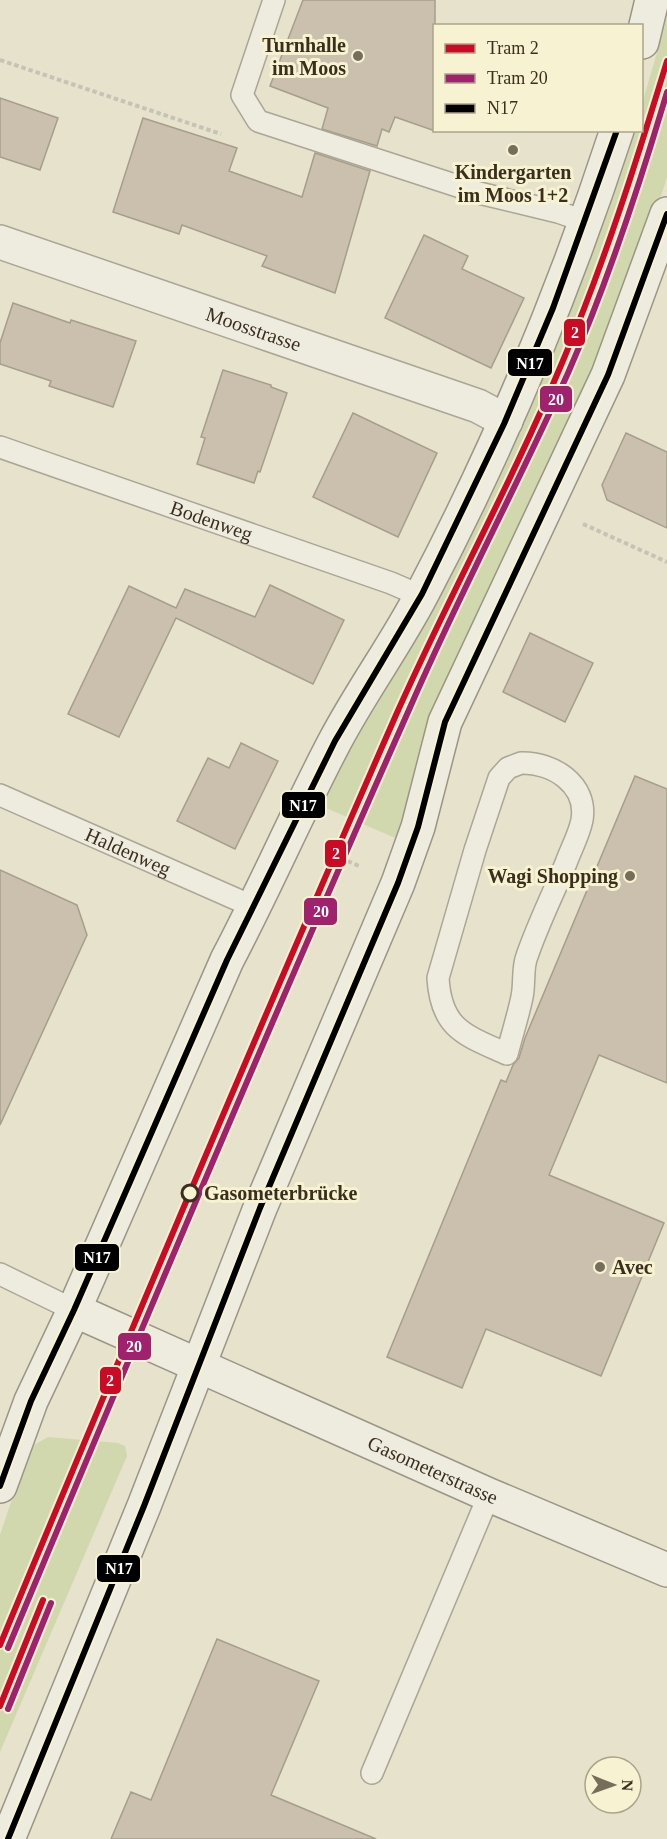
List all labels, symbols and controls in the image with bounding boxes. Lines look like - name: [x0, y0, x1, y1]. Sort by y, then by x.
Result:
- legend: [433, 24, 643, 132]
- place label: Turnhalle im Moos: [262, 34, 346, 79]
- text: Tram 2: [487, 38, 539, 58]
- marker: Turnhalle im Moos: [351, 49, 365, 63]
- text: Tram 20: [487, 68, 548, 88]
- text: N17: [487, 98, 518, 118]
- marker: Kindergarten im Moos 1+2: [506, 143, 520, 157]
- place label: Kindergarten im Moos 1+2: [455, 161, 571, 206]
- street label: Moosstrasse: [203, 303, 304, 355]
- line badge: 2: [563, 318, 586, 347]
- text: 2: [571, 324, 579, 341]
- line badge: N17: [507, 348, 553, 377]
- text: N17: [516, 355, 544, 372]
- line badge: 20: [539, 385, 573, 413]
- text: 20: [548, 391, 564, 408]
- street label: Bodenweg: [168, 496, 256, 546]
- line badge: N17: [281, 791, 326, 819]
- text: N17: [289, 797, 317, 814]
- street label: Haldenweg: [82, 823, 174, 881]
- line badge: 2: [324, 839, 347, 868]
- text: 2: [332, 845, 340, 862]
- place label: Wagi Shopping: [487, 865, 618, 888]
- marker: Wagi Shopping: [623, 869, 637, 883]
- line badge: 20: [303, 897, 338, 926]
- text: 20: [313, 903, 329, 920]
- place label: Gasometerbrücke: [204, 1182, 357, 1204]
- marker: Gasometerbrücke: [181, 1184, 199, 1202]
- line badge: N17: [74, 1243, 120, 1272]
- text: N17: [83, 1249, 111, 1266]
- place label: Avec: [612, 1256, 653, 1278]
- marker: Avec: [593, 1260, 607, 1274]
- line badge: 20: [117, 1332, 152, 1361]
- text: 20: [126, 1338, 142, 1355]
- line badge: 2: [99, 1366, 122, 1395]
- text: 2: [106, 1372, 114, 1389]
- street label: Gasometerstrasse: [364, 1431, 501, 1509]
- line badge: N17: [96, 1554, 141, 1583]
- text: N17: [105, 1560, 133, 1577]
- north arrow: [583, 1755, 643, 1815]
- text: N: [619, 1779, 636, 1792]

